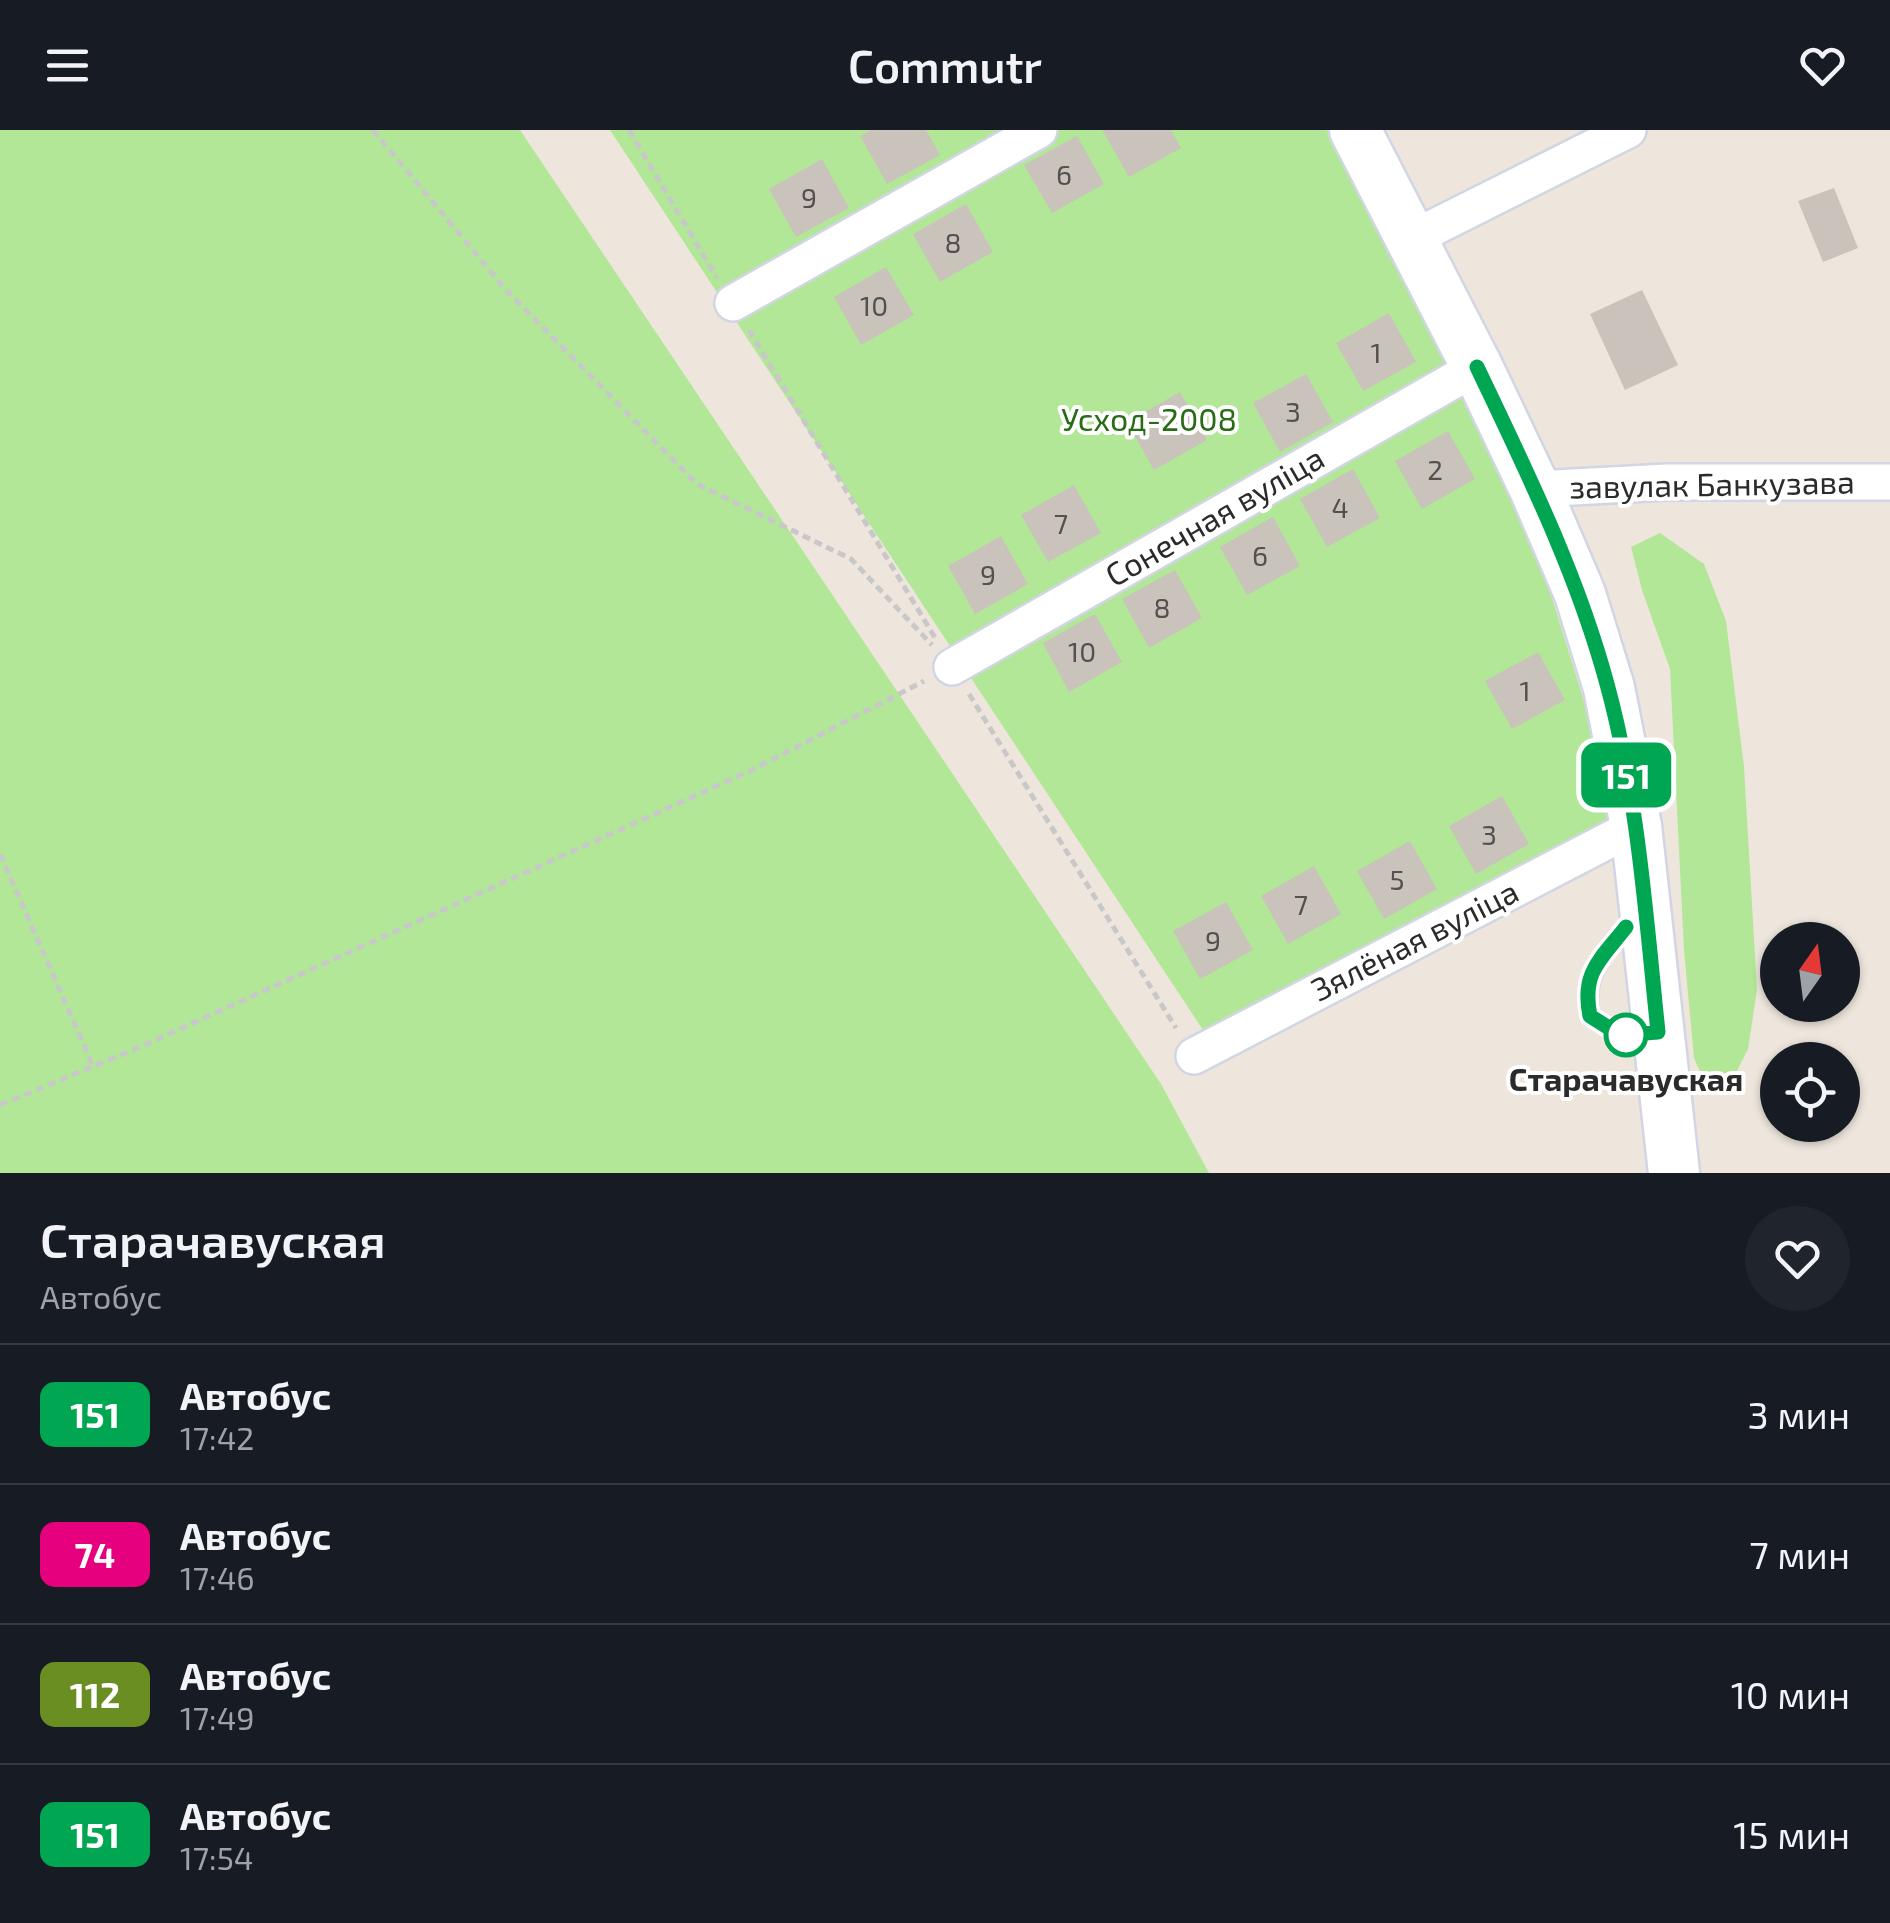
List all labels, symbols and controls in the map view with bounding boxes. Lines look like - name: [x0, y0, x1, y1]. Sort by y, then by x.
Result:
- icon: menu: [40, 38, 95, 93]
- text: Commutr: [848, 38, 1042, 92]
- icon: heart: [1795, 38, 1850, 93]
- house number: 6: [1056, 157, 1072, 191]
- house number: 9: [801, 180, 817, 214]
- house number: 8: [945, 225, 962, 259]
- house number: 10: [860, 288, 888, 322]
- house number: 1: [1370, 335, 1382, 369]
- house number: 3: [1285, 394, 1301, 428]
- park label: Усход-2008: [1061, 399, 1237, 437]
- street label: Сонечная вуліца: [1098, 437, 1331, 594]
- house number: 2: [1427, 452, 1443, 486]
- street label: завулак Банкузава: [1569, 462, 1855, 505]
- house number: 4: [1331, 490, 1349, 524]
- house number: 7: [1054, 506, 1068, 540]
- house number: 6: [1252, 538, 1268, 572]
- house number: 9: [980, 557, 996, 591]
- house number: 8: [1154, 590, 1171, 624]
- house number: 10: [1068, 634, 1096, 668]
- house number: 1: [1519, 673, 1531, 707]
- line badge: 151: [1568, 742, 1684, 808]
- text: 151: [1601, 754, 1651, 796]
- house number: 3: [1481, 817, 1497, 851]
- house number: 5: [1389, 862, 1405, 896]
- street label: Зялёная вуліца: [1304, 871, 1524, 1009]
- house number: 7: [1294, 887, 1308, 921]
- north arrow: [1760, 922, 1860, 1022]
- map controls: [1760, 922, 1860, 1142]
- house number: 9: [1205, 923, 1221, 957]
- marker: Старачавуская: [1605, 1014, 1647, 1056]
- button: locate: [1760, 1042, 1860, 1142]
- place label: Старачавуская: [1509, 1059, 1743, 1098]
- button: heart: [1745, 1206, 1850, 1311]
- text: Старачавуская: [40, 1210, 386, 1268]
- text: Автобус: [40, 1277, 162, 1315]
- text: Автобус: [180, 1372, 331, 1418]
- text: 3 мин: [1748, 1391, 1850, 1437]
- text: 151: [70, 1393, 120, 1435]
- text: 17:42: [180, 1418, 254, 1456]
- text: Автобус: [180, 1512, 331, 1558]
- text: 7 мин: [1749, 1531, 1850, 1577]
- text: 74: [75, 1533, 115, 1575]
- text: 17:46: [180, 1558, 255, 1596]
- text: Автобус: [180, 1652, 331, 1698]
- text: 10 мин: [1731, 1671, 1850, 1717]
- text: 112: [70, 1673, 120, 1715]
- text: 17:49: [180, 1698, 255, 1736]
- text: Автобус: [180, 1792, 331, 1838]
- text: 15 мин: [1733, 1811, 1850, 1857]
- text: 151: [70, 1813, 120, 1855]
- text: 17:54: [180, 1838, 254, 1876]

